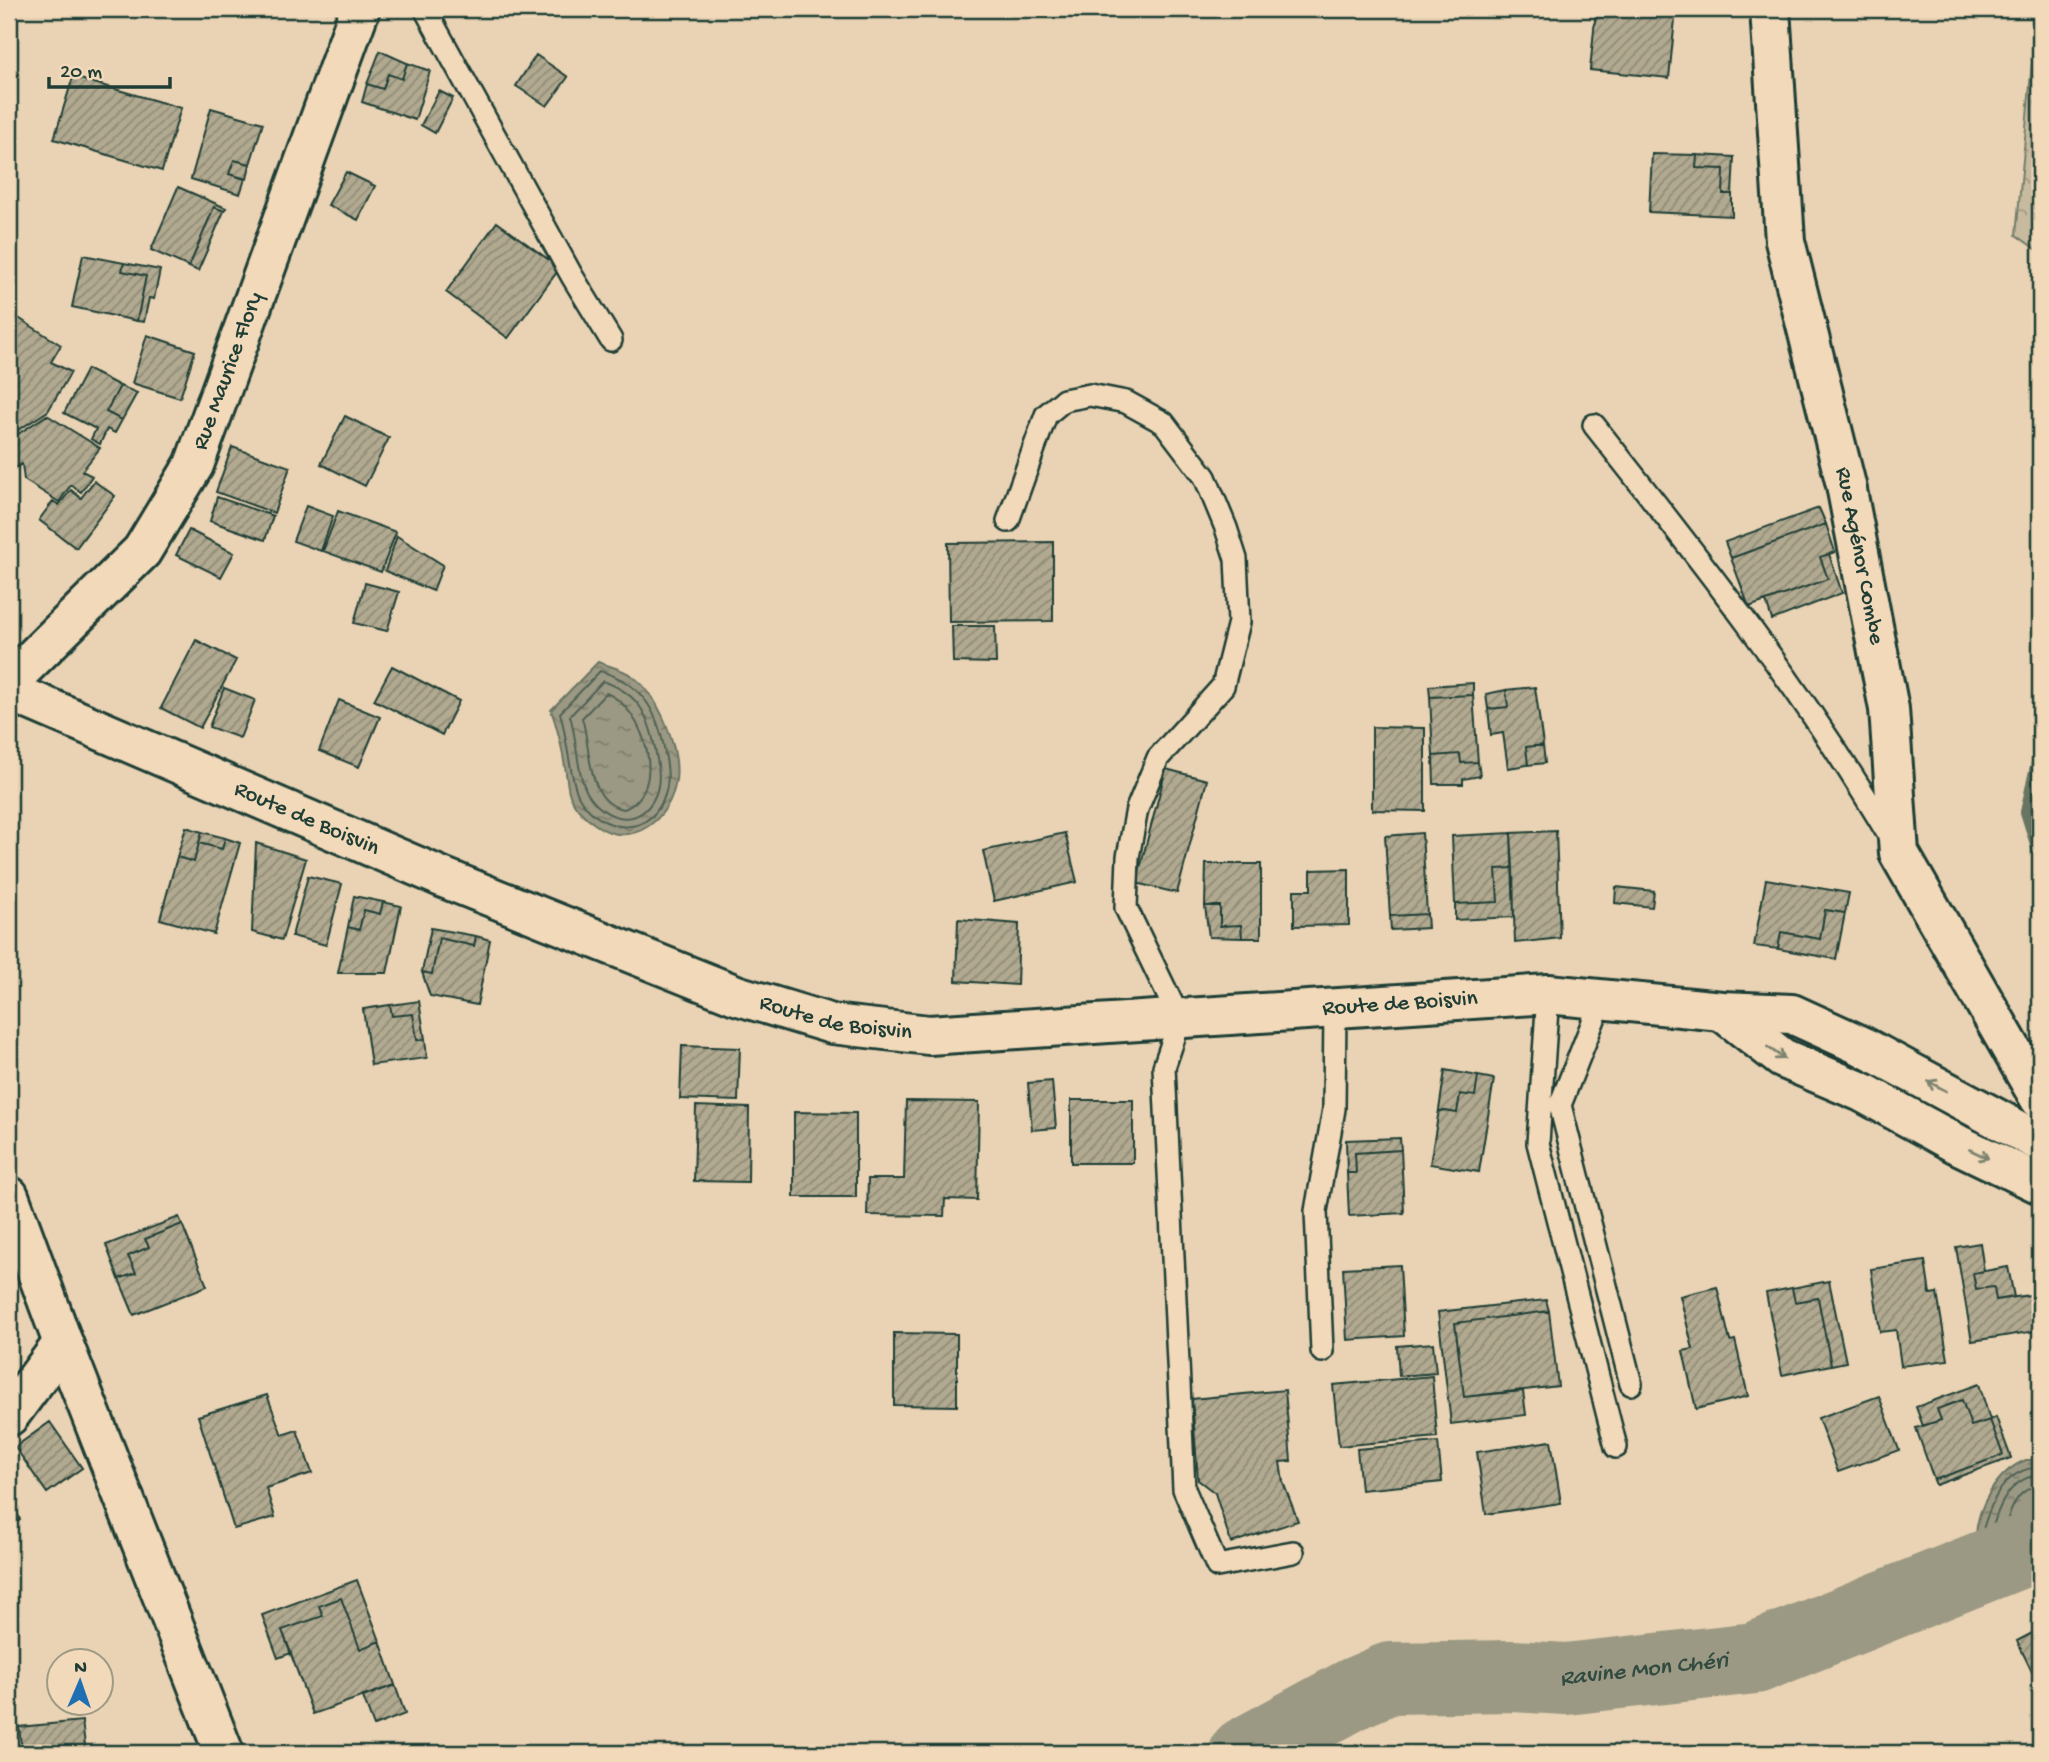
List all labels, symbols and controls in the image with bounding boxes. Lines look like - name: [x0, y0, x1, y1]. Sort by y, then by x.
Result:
- scale bar: [49, 46, 170, 90]
- text: 20 m: [60, 61, 102, 86]
- street label: Rue Maurice Flory: [187, 288, 269, 454]
- street label: Rue Agénor Combe: [1829, 464, 1890, 648]
- street label: Route de Boisvin: [230, 776, 384, 862]
- street label: Route de Boisvin: [1321, 985, 1479, 1022]
- street label: Route de Boisvin: [756, 989, 914, 1046]
- one-way arrow: [1766, 1046, 1785, 1060]
- one-way arrow: [1927, 1079, 1948, 1092]
- one-way arrow: [1968, 1148, 1989, 1161]
- north arrow: [46, 1646, 116, 1716]
- water label: Ravine Mon Chéri: [1558, 1646, 1733, 1694]
- text: N: [74, 1657, 87, 1680]

